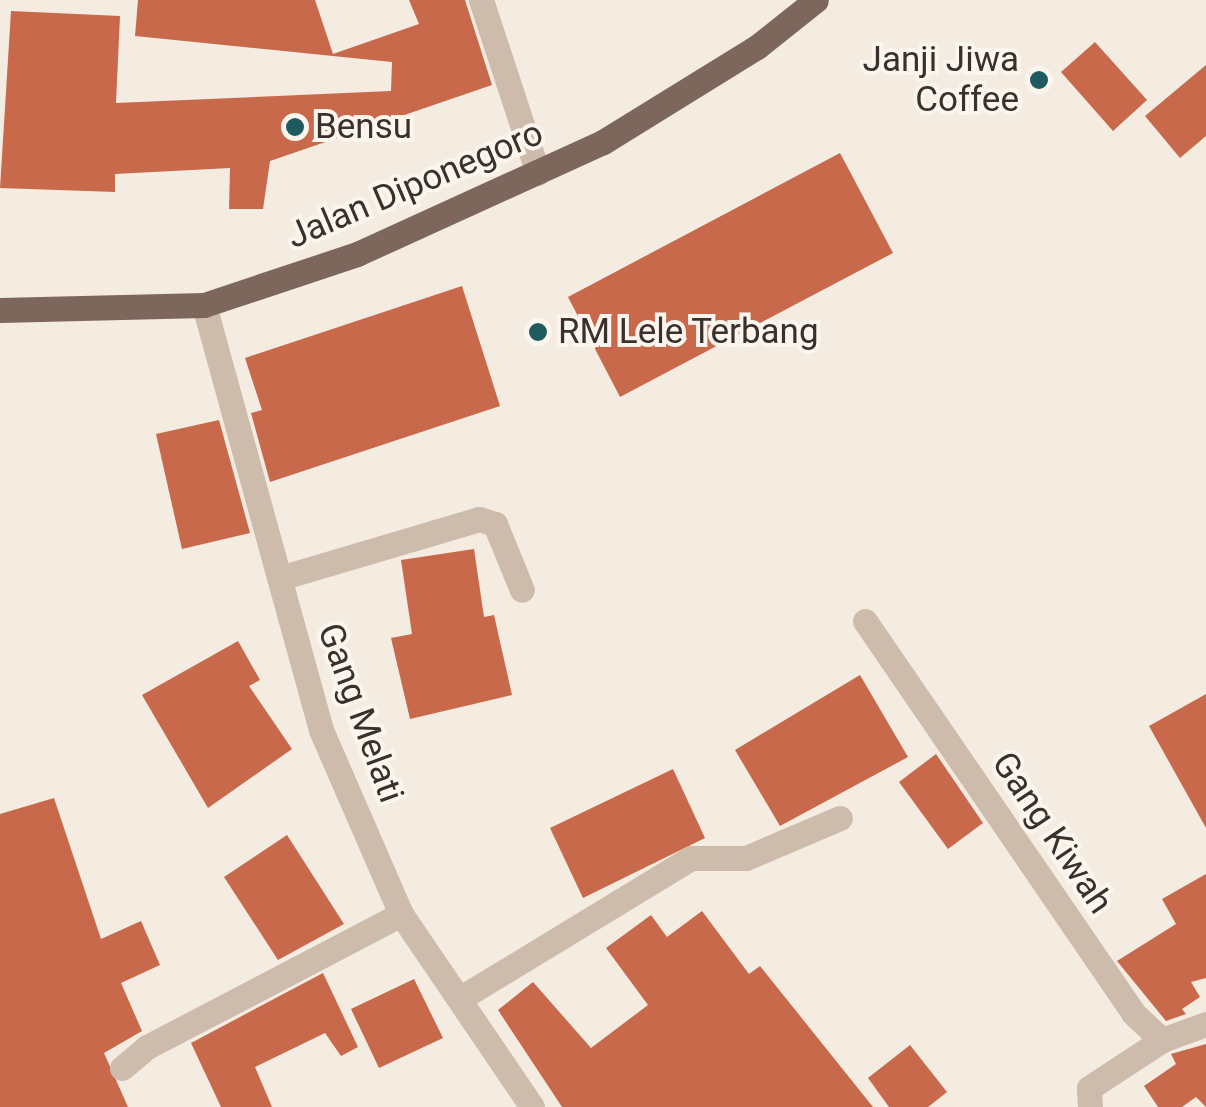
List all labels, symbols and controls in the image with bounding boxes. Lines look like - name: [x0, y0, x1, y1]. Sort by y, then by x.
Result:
- place label: Janji Jiwa Coffee: [863, 39, 1019, 121]
- marker: Janji Jiwa Coffee: [1028, 69, 1050, 91]
- place label: Bensu: [315, 106, 412, 148]
- street label: Jalan Diponegoro: [281, 112, 549, 258]
- marker: Bensu: [284, 116, 306, 138]
- place label: RM Lele Terbang: [558, 311, 819, 353]
- marker: RM Lele Terbang: [527, 321, 549, 343]
- street label: Gang Melati: [308, 618, 412, 808]
- street label: Gang Kiwah: [983, 744, 1121, 922]

